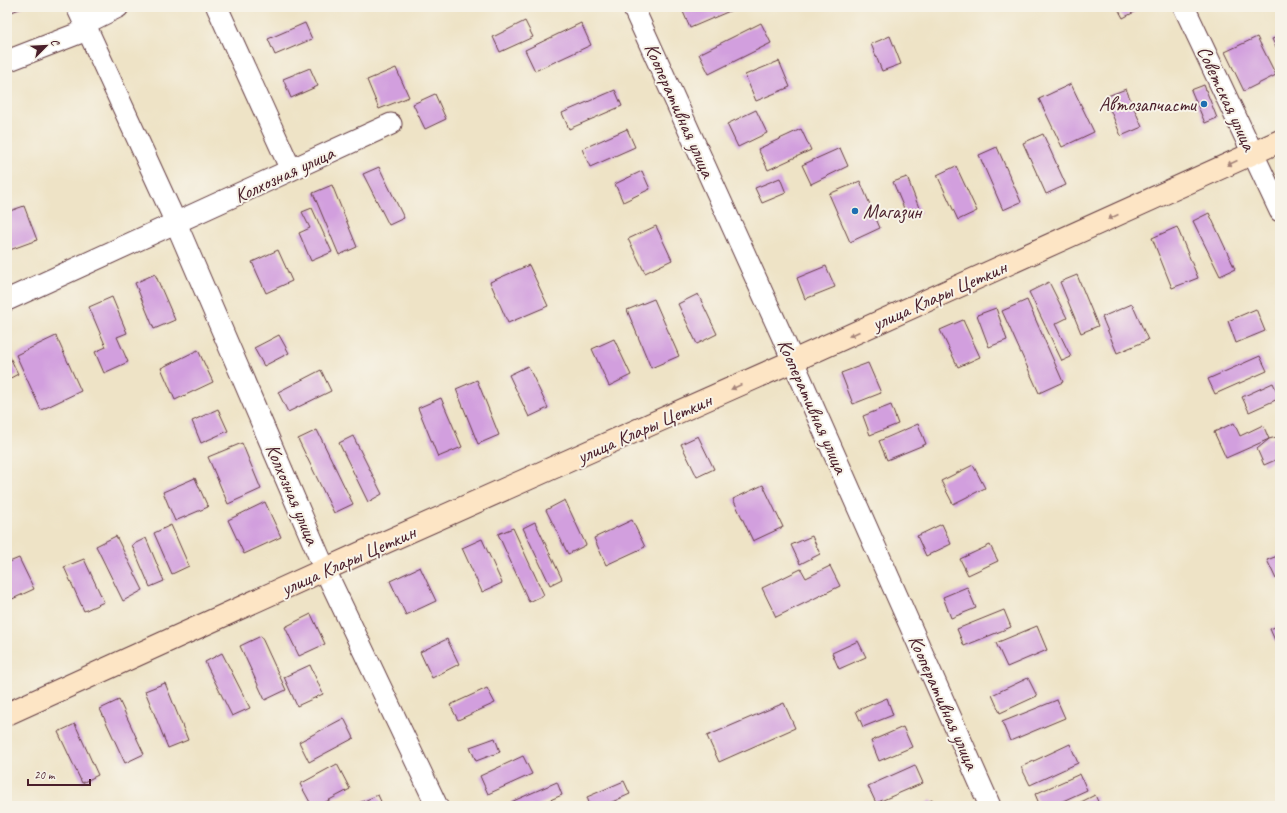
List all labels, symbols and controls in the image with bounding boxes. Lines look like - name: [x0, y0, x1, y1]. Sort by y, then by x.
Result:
- north arrow: [26, 26, 66, 66]
- text: С: [48, 37, 63, 49]
- street label: Кооперативная улица: [639, 39, 721, 183]
- street label: Советская улица: [1191, 42, 1262, 156]
- place label: Автозапчасти: [1099, 92, 1198, 117]
- marker: Автозапчасти: [1199, 99, 1209, 109]
- street label: Колхозная улица: [230, 140, 339, 208]
- one-way arrow: [1226, 160, 1237, 166]
- place label: Магазин: [863, 199, 923, 224]
- marker: Магазин: [850, 206, 860, 216]
- one-way arrow: [1107, 214, 1119, 220]
- street label: улица Клары Цеткин: [867, 254, 1012, 337]
- one-way arrow: [849, 331, 860, 337]
- street label: Кооперативная улица: [772, 335, 854, 479]
- one-way arrow: [730, 384, 741, 390]
- street label: улица Клары Цеткин: [572, 387, 717, 470]
- street label: Колхозная улица: [260, 440, 326, 550]
- street label: улица Клары Цеткин: [276, 519, 421, 602]
- street label: Кооперативная улица: [903, 631, 985, 775]
- scale bar: [28, 761, 90, 787]
- text: 20 m: [34, 767, 56, 783]

